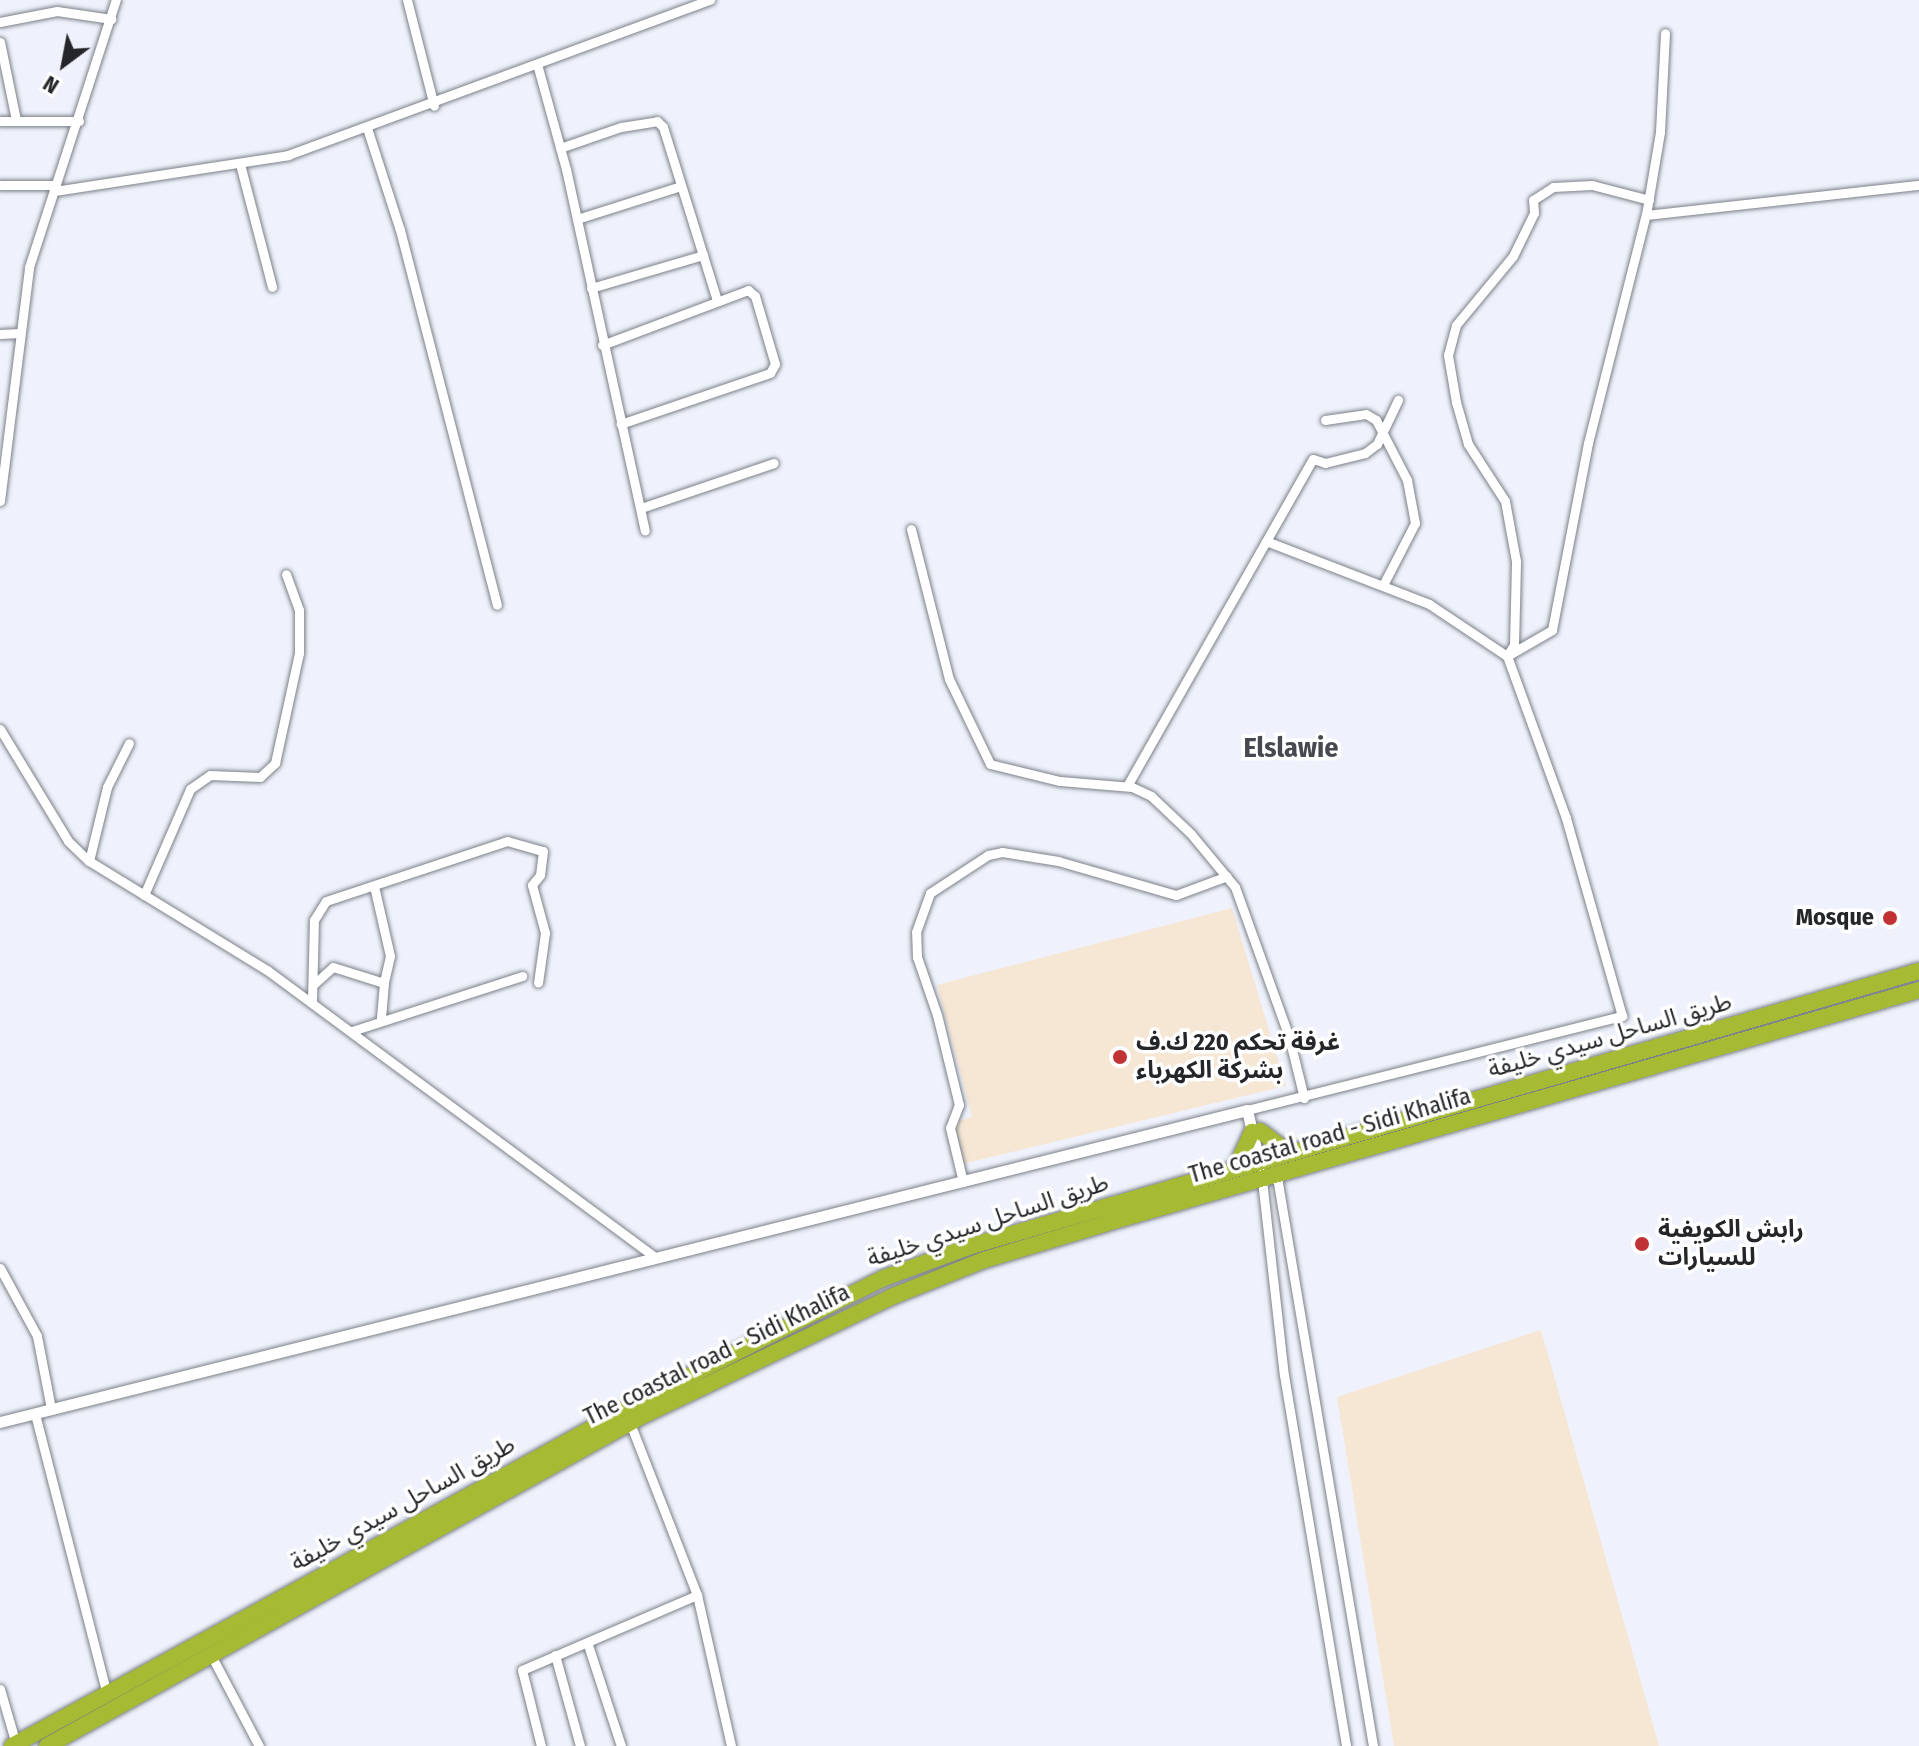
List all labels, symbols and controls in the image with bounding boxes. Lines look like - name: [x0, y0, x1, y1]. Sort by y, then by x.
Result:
- north arrow: [24, 24, 104, 104]
- text: N: [38, 70, 64, 100]
- district label: Elslawie: [1244, 731, 1338, 765]
- place label: Mosque: [1796, 904, 1874, 932]
- marker: Mosque: [1881, 909, 1899, 927]
- street label: طريق الساحل سيدي خليفة: [1485, 987, 1735, 1085]
- place label: غرفة تحكم 220 ك.ف بشركة الكهرباء: [1136, 1029, 1340, 1085]
- marker: غرفة تحكم 220 ك.ف بشركة الكهرباء: [1111, 1048, 1129, 1066]
- street label: The coastal road - Sidi Khalifa: [1186, 1082, 1474, 1190]
- street label: طريق الساحل سيدي خليفة: [864, 1168, 1112, 1274]
- place label: رابش الكويفية للسيارات: [1658, 1216, 1804, 1272]
- marker: رابش الكويفية للسيارات: [1633, 1235, 1651, 1253]
- street label: The coastal road - Sidi Khalifa: [580, 1278, 854, 1432]
- street label: طريق الساحل سيدي خليفة: [286, 1430, 520, 1578]

